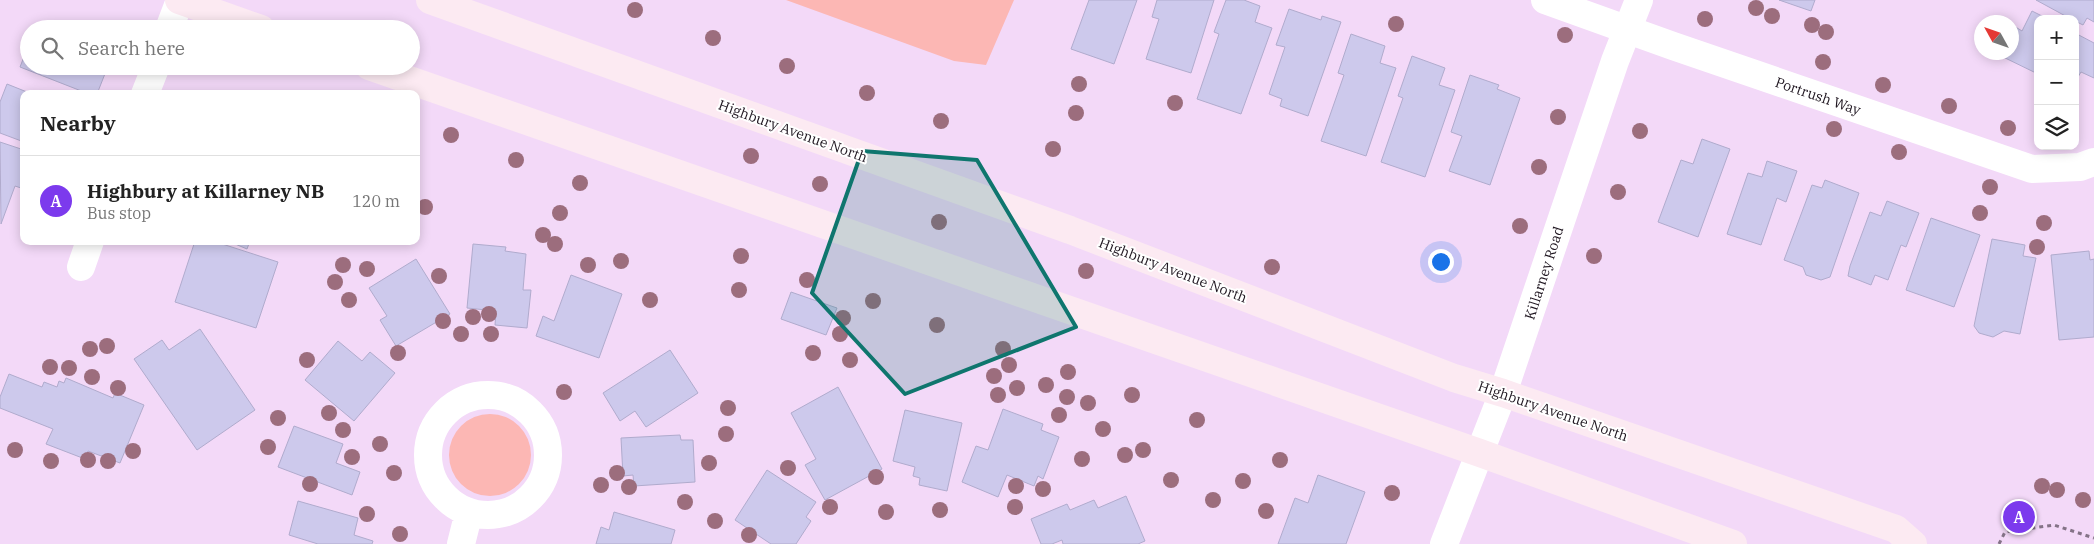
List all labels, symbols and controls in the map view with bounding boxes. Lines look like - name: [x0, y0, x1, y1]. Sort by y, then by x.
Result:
- north arrow: [1974, 15, 2019, 60]
- map controls: [2034, 15, 2079, 150]
- button: +: [2034, 15, 2079, 60]
- search box: [20, 20, 420, 75]
- icon: search: [38, 34, 66, 62]
- text: Search here: [78, 36, 185, 60]
- button: −: [2034, 60, 2079, 105]
- street label: Portrush Way: [1773, 73, 1864, 119]
- street label: Highbury Avenue North: [716, 96, 870, 166]
- button: layers: [2034, 105, 2079, 150]
- text: Nearby: [40, 109, 116, 137]
- text: Highbury at Killarney NB: [87, 179, 324, 203]
- text: A: [50, 191, 62, 211]
- text: 120 m: [352, 191, 400, 211]
- text: Bus stop: [87, 203, 151, 223]
- street label: Killarney Road: [1520, 224, 1568, 322]
- street label: Highbury Avenue North: [1096, 233, 1250, 307]
- your location: [1428, 249, 1454, 275]
- street label: Highbury Avenue North: [1476, 377, 1631, 445]
- pin: A: [2003, 498, 2035, 536]

